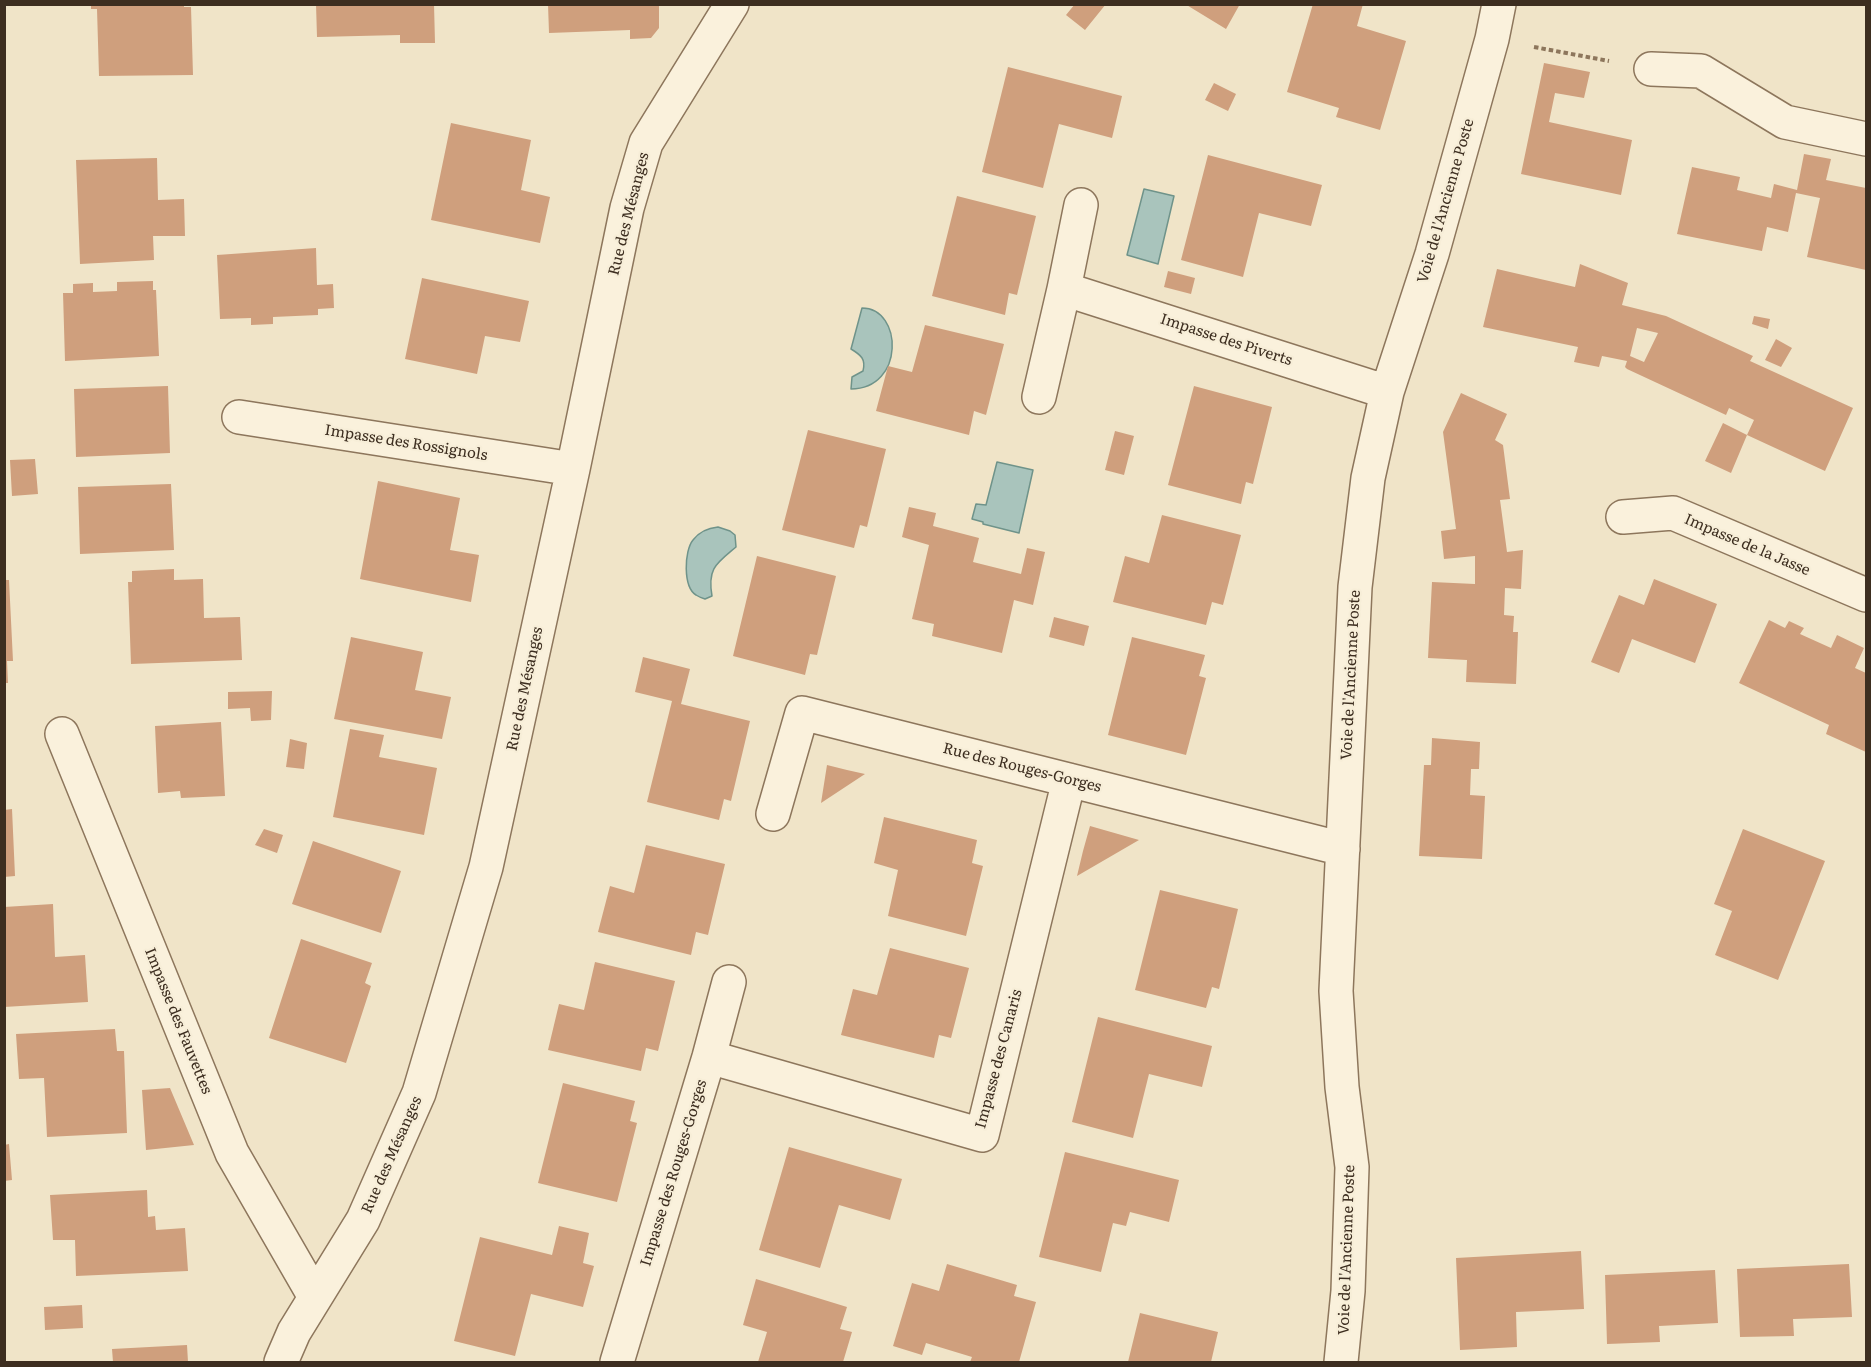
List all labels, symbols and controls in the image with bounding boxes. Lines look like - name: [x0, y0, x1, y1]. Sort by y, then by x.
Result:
- street label: Voie de l'Ancienne Poste: [1414, 117, 1478, 285]
- street label: Rue des Mésanges: [605, 151, 653, 277]
- street label: Impasse des Piverts: [1158, 310, 1294, 370]
- street label: Impasse des Rossignols: [323, 421, 489, 465]
- street label: Impasse de la Jasse: [1681, 510, 1813, 580]
- street label: Voie de l'Ancienne Poste: [1338, 590, 1364, 760]
- street label: Rue des Mésanges: [503, 625, 547, 753]
- street label: Rue des Rouges-Gorges: [941, 740, 1103, 796]
- street label: Impasse des Fauvettes: [140, 945, 216, 1097]
- street label: Impasse des Canaris: [972, 987, 1026, 1131]
- street label: Impasse des Rouges-Gorges: [637, 1078, 711, 1268]
- street label: Rue des Mésanges: [358, 1094, 426, 1216]
- street label: Voie de l'Ancienne Poste: [1335, 1165, 1359, 1335]

